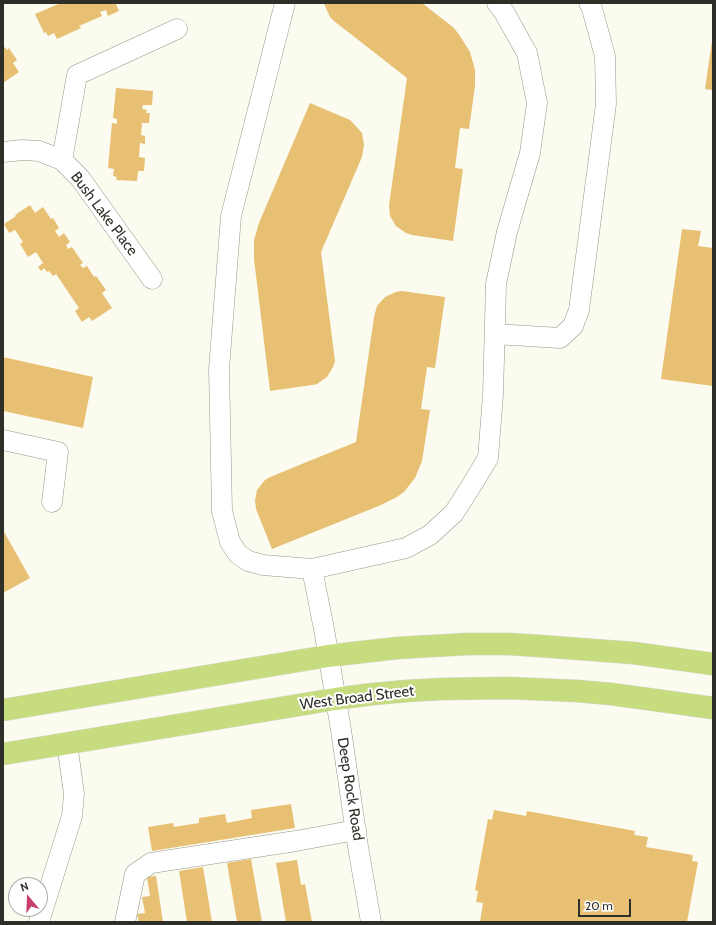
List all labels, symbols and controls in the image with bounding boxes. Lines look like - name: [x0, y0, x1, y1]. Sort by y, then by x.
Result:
- street label: Bush Lake Place: [67, 169, 141, 259]
- street label: West Broad Street: [299, 682, 415, 714]
- street label: Deep Rock Road: [333, 736, 367, 842]
- north arrow: [8, 877, 48, 917]
- text: N: [18, 879, 30, 894]
- scale bar: [580, 891, 633, 917]
- text: 20 m: [585, 898, 613, 913]

